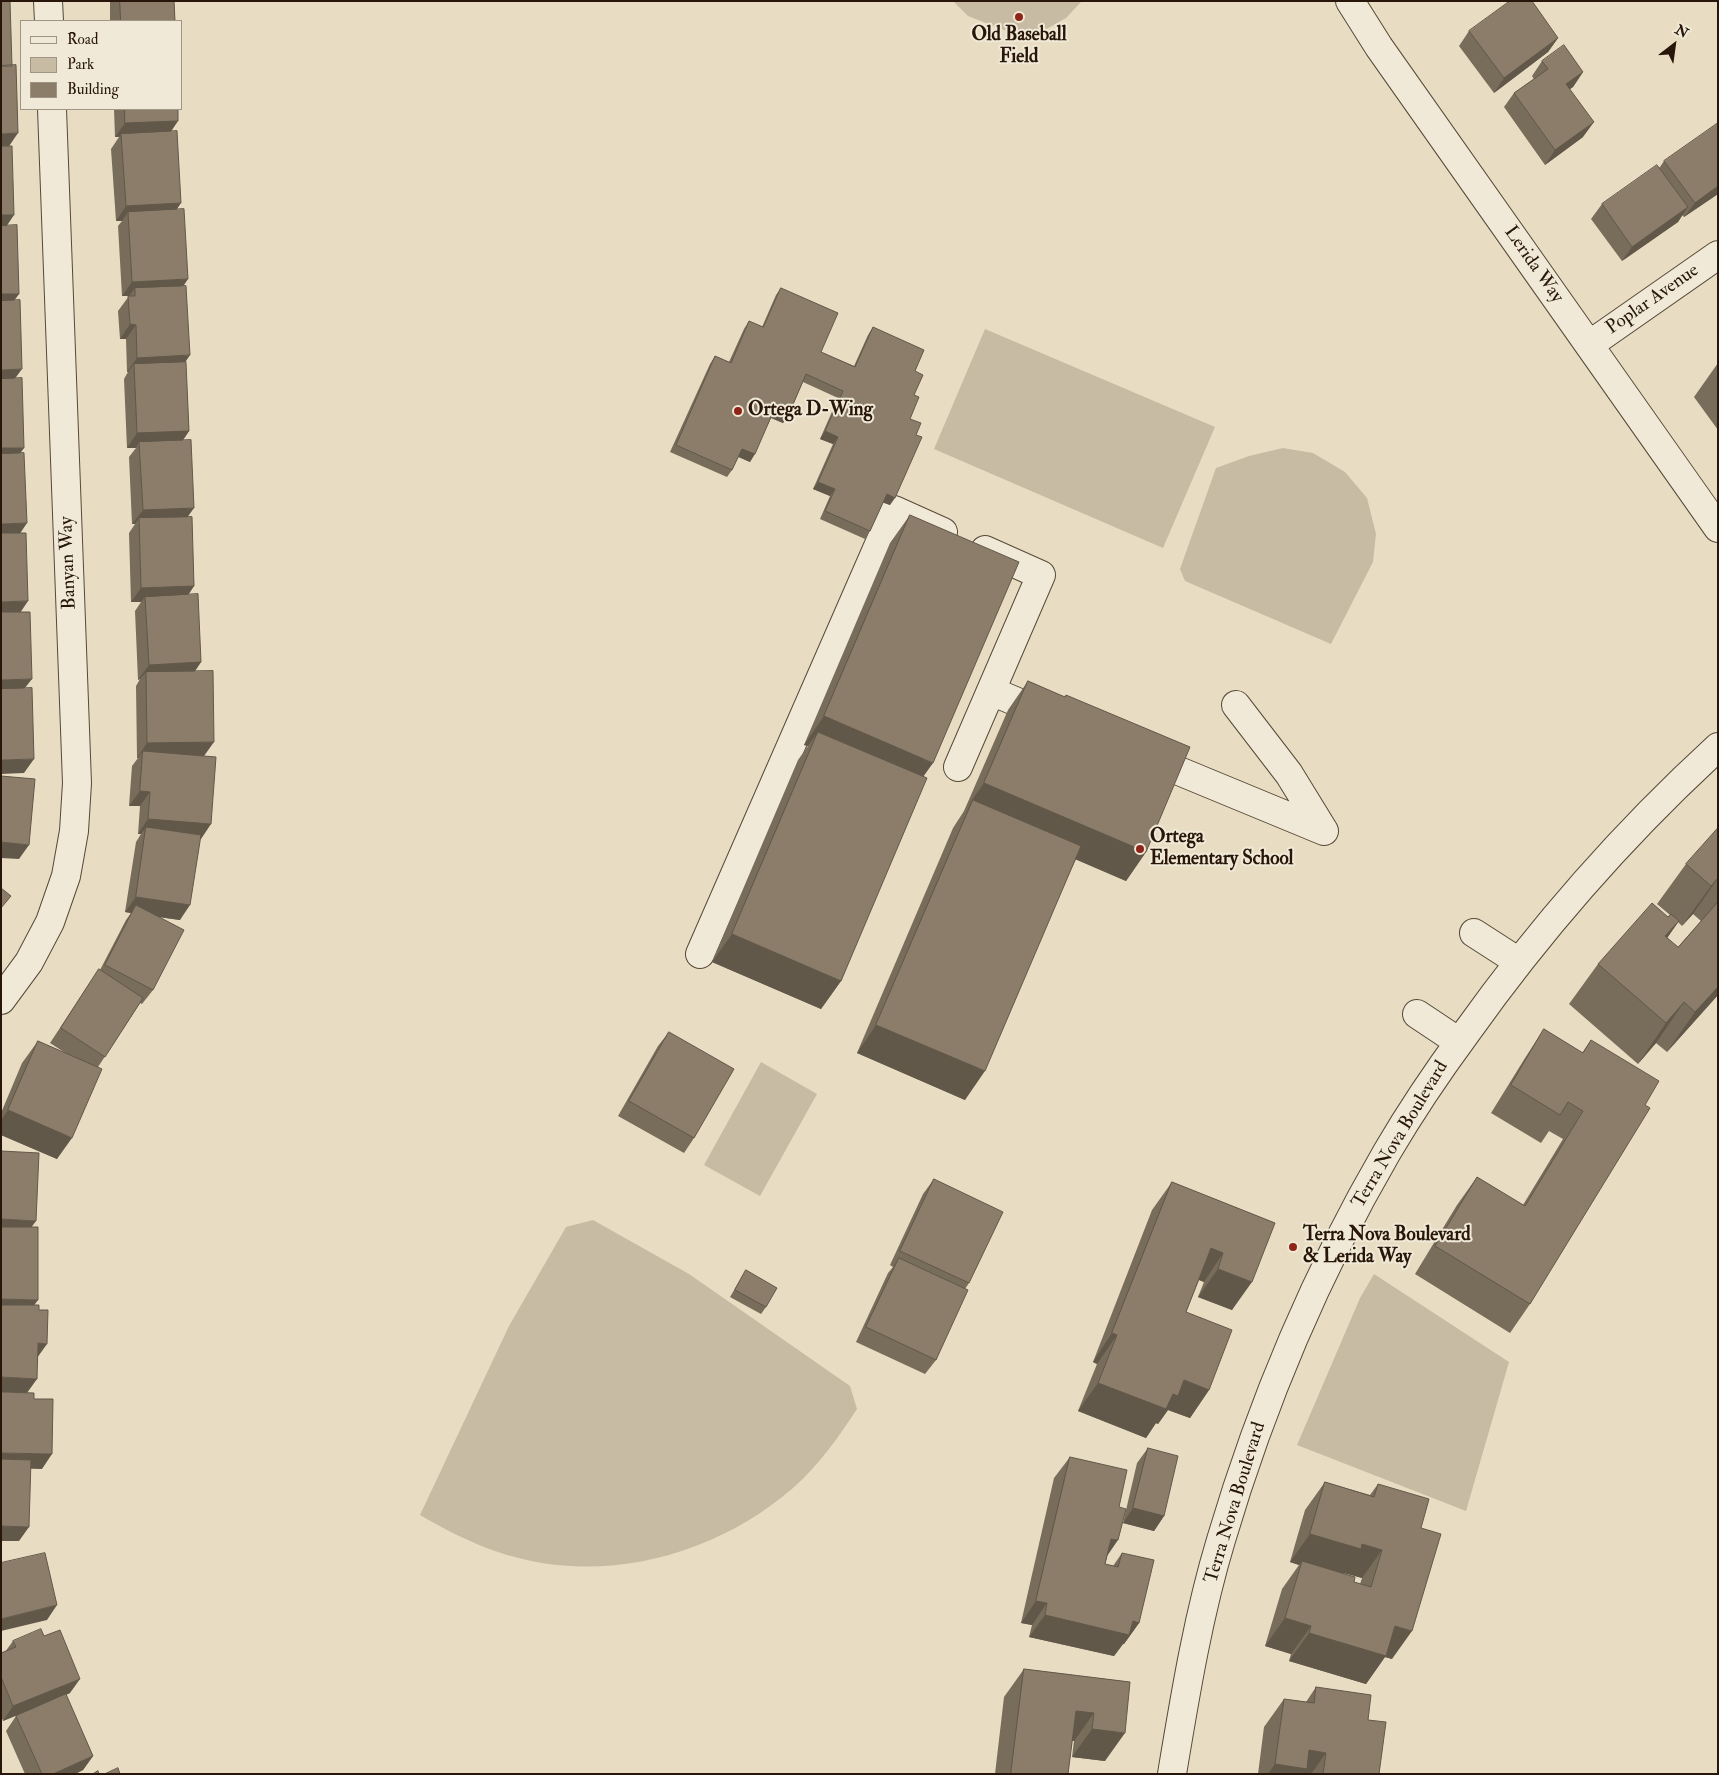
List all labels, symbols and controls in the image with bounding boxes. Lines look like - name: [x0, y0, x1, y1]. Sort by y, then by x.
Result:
- marker: Old Baseball Field: [1013, 11, 1025, 23]
- legend: [20, 20, 182, 110]
- north arrow: [1649, 20, 1699, 70]
- text: N: [1672, 21, 1691, 42]
- place label: Old Baseball Field: [971, 25, 1067, 69]
- text: Road: [67, 30, 98, 49]
- text: Park: [67, 55, 94, 74]
- text: Building: [67, 80, 119, 99]
- street label: Lerida Way: [1498, 222, 1568, 308]
- street label: Poplar Avenue: [1602, 260, 1704, 340]
- place label: Ortega D-Wing: [748, 400, 873, 422]
- marker: Ortega D-Wing: [732, 405, 744, 417]
- street label: Banyan Way: [56, 516, 82, 610]
- place label: Ortega Elementary School: [1150, 827, 1293, 871]
- marker: Ortega Elementary School: [1134, 843, 1146, 855]
- street label: Terra Nova Boulevard: [1348, 1057, 1454, 1213]
- place label: Terra Nova Boulevard & Lerida Way: [1303, 1225, 1470, 1269]
- marker: Terra Nova Boulevard & Lerida Way: [1287, 1241, 1299, 1253]
- street label: Terra Nova Boulevard: [1201, 1420, 1271, 1586]

